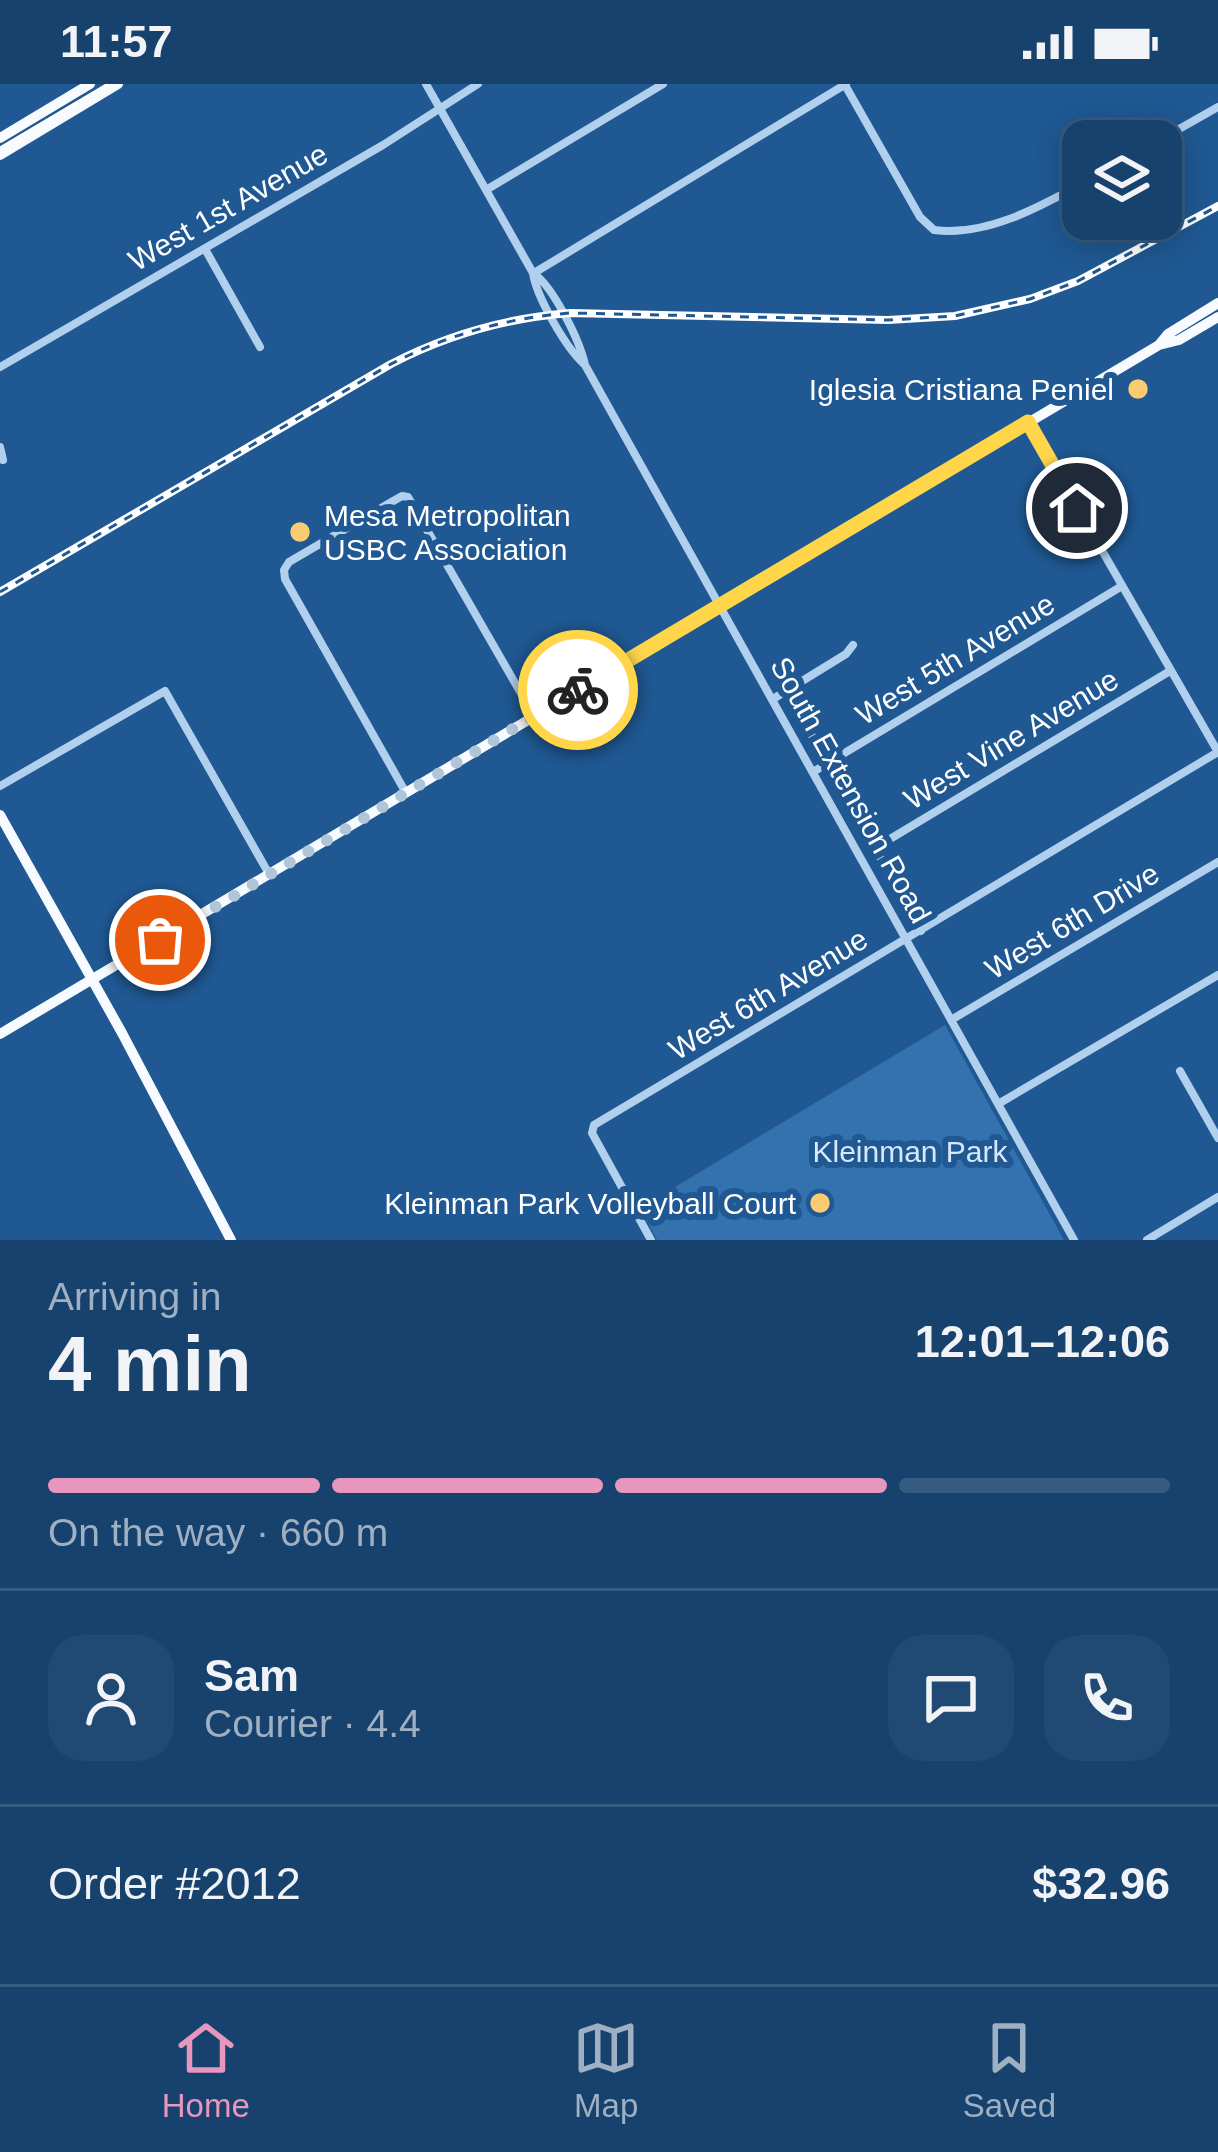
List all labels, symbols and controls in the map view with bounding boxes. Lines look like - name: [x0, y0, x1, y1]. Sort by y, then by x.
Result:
- text: 11:57: [60, 16, 173, 67]
- map controls: [1062, 120, 1182, 240]
- button: layers: [1062, 120, 1182, 240]
- street label: West 1st Avenue: [123, 137, 333, 277]
- place label: Iglesia Cristiana Peniel: [809, 373, 1114, 406]
- marker: Iglesia Cristiana Peniel: [1125, 376, 1151, 402]
- pin: [1026, 457, 1128, 559]
- icon: home: [1044, 475, 1110, 541]
- place label: Mesa Metropolitan USBC Association: [324, 499, 571, 566]
- marker: Mesa Metropolitan USBC Association: [287, 519, 313, 545]
- street label: West 5th Avenue: [850, 587, 1060, 731]
- courier: [518, 630, 638, 750]
- street label: South Extension Road: [764, 651, 938, 929]
- icon: bike: [545, 657, 611, 723]
- street label: West Vine Avenue: [898, 662, 1124, 816]
- street label: West 6th Drive: [979, 856, 1165, 986]
- pin: [109, 889, 211, 991]
- icon: bag: [127, 907, 193, 973]
- street label: West 6th Avenue: [663, 922, 873, 1066]
- park label: Kleinman Park: [812, 1135, 1009, 1168]
- place label: Kleinman Park Volleyball Court: [384, 1187, 797, 1220]
- marker: Kleinman Park Volleyball Court: [807, 1190, 833, 1216]
- text: Arriving in: [48, 1275, 221, 1318]
- text: 12:01–12:06: [915, 1316, 1170, 1367]
- text: 4 min: [48, 1320, 252, 1408]
- text: On the way · 660 m: [48, 1511, 388, 1554]
- button: person: [48, 1635, 174, 1761]
- button: chat: [888, 1635, 1014, 1761]
- button: phone: [1044, 1635, 1170, 1761]
- text: Sam: [204, 1650, 299, 1701]
- text: Courier · 4.4: [204, 1702, 421, 1745]
- text: Order #2012: [48, 1858, 301, 1909]
- text: $32.96: [1032, 1858, 1170, 1909]
- tab: Home: [162, 2015, 250, 2125]
- tab: Map: [573, 2015, 639, 2125]
- tab: Saved: [963, 2015, 1056, 2125]

